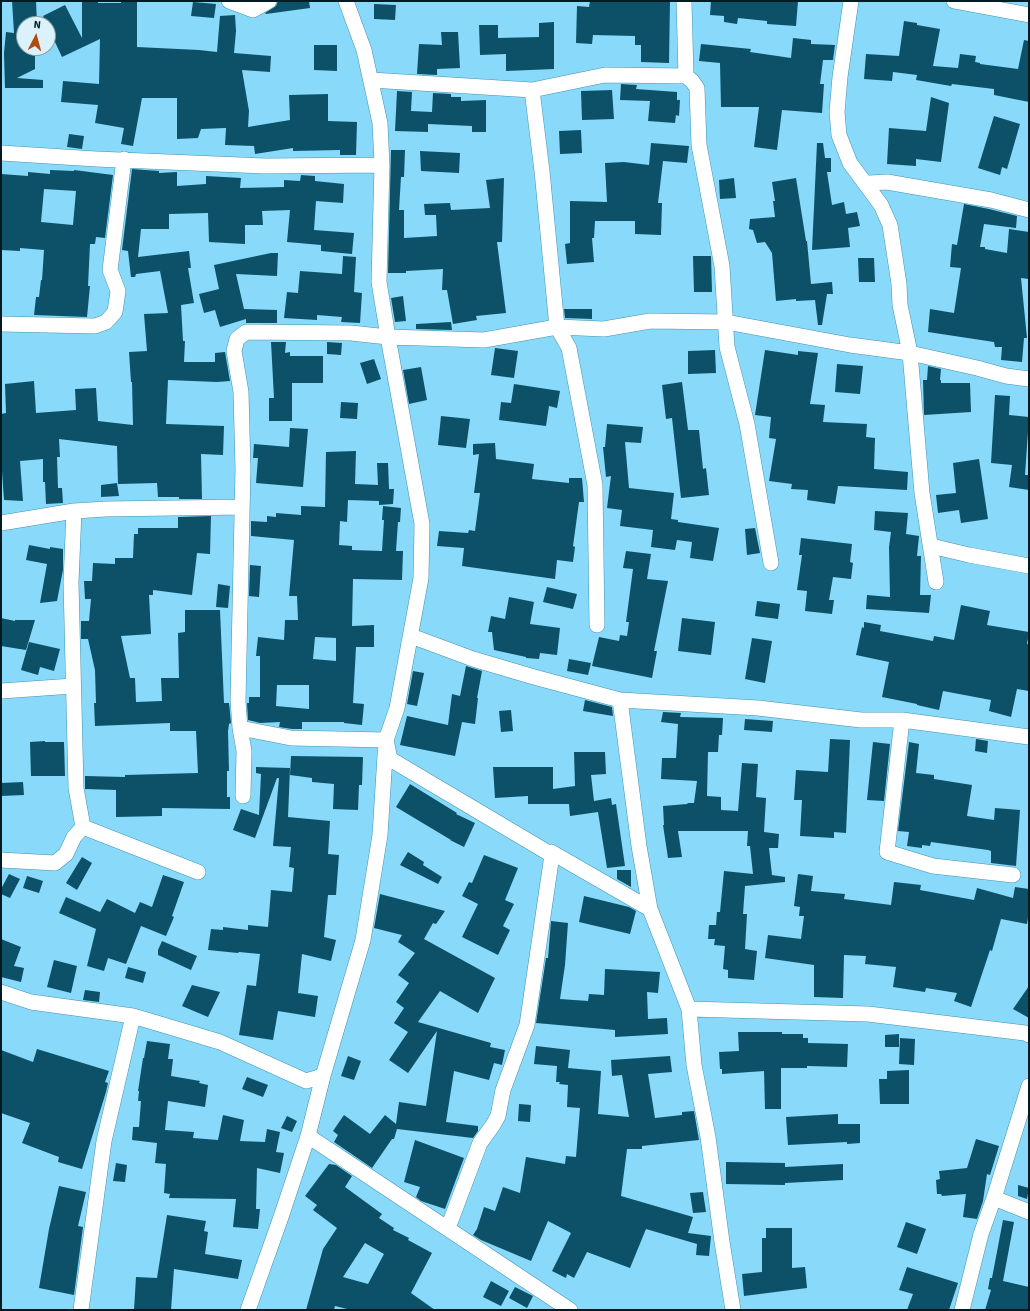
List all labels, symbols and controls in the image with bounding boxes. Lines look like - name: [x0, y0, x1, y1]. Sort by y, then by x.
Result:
- north arrow: [16, 16, 56, 56]
- text: N: [33, 17, 42, 32]

